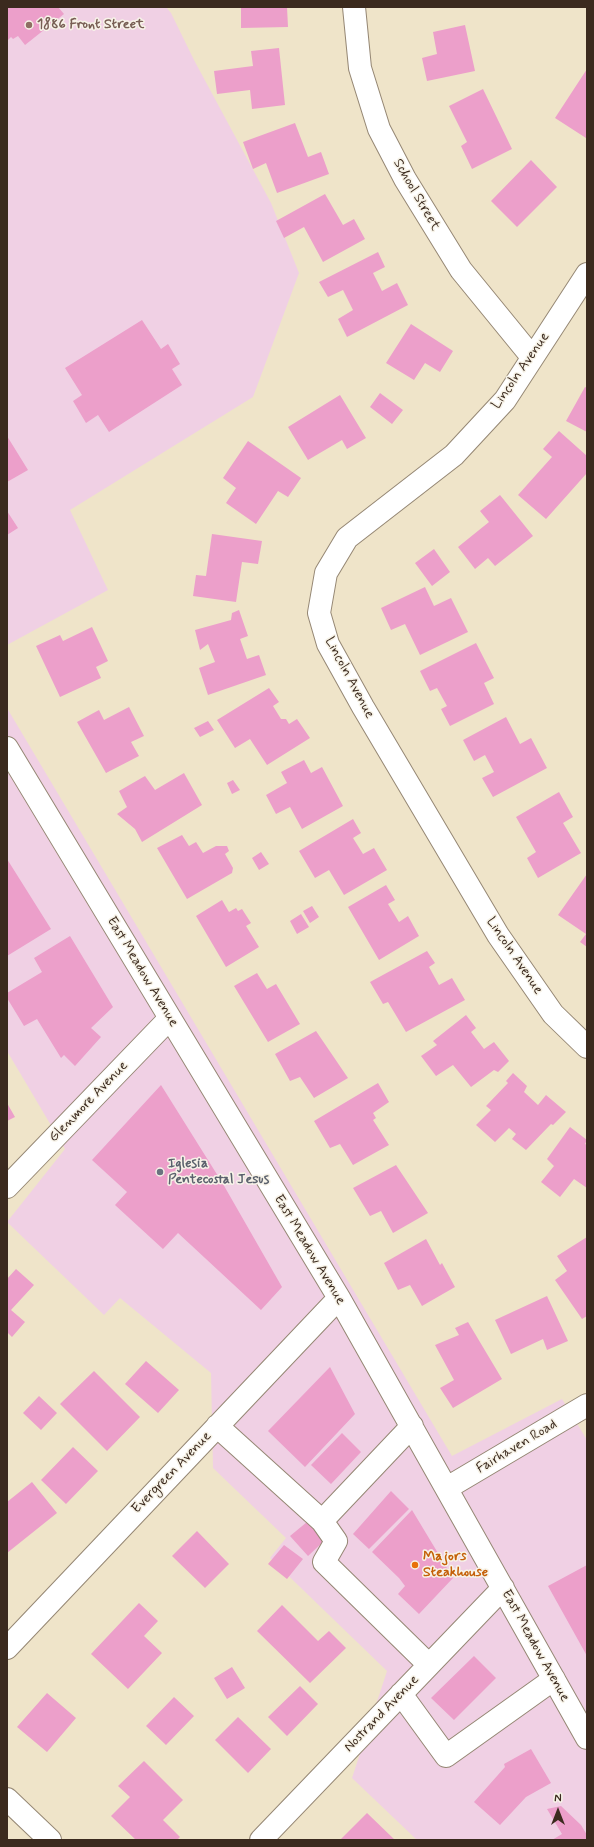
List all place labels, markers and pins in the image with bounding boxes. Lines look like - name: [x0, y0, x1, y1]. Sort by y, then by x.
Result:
- place label: 1886 Front Street: [37, 17, 144, 33]
- marker: 1886 Front Street: [24, 20, 34, 30]
- place label: Iglesia Pentecostal Jesus: [168, 1156, 269, 1188]
- marker: Iglesia Pentecostal Jesus: [155, 1167, 165, 1177]
- place label: Majors Steakhouse: [423, 1549, 488, 1582]
- marker: Majors Steakhouse: [410, 1560, 420, 1570]

